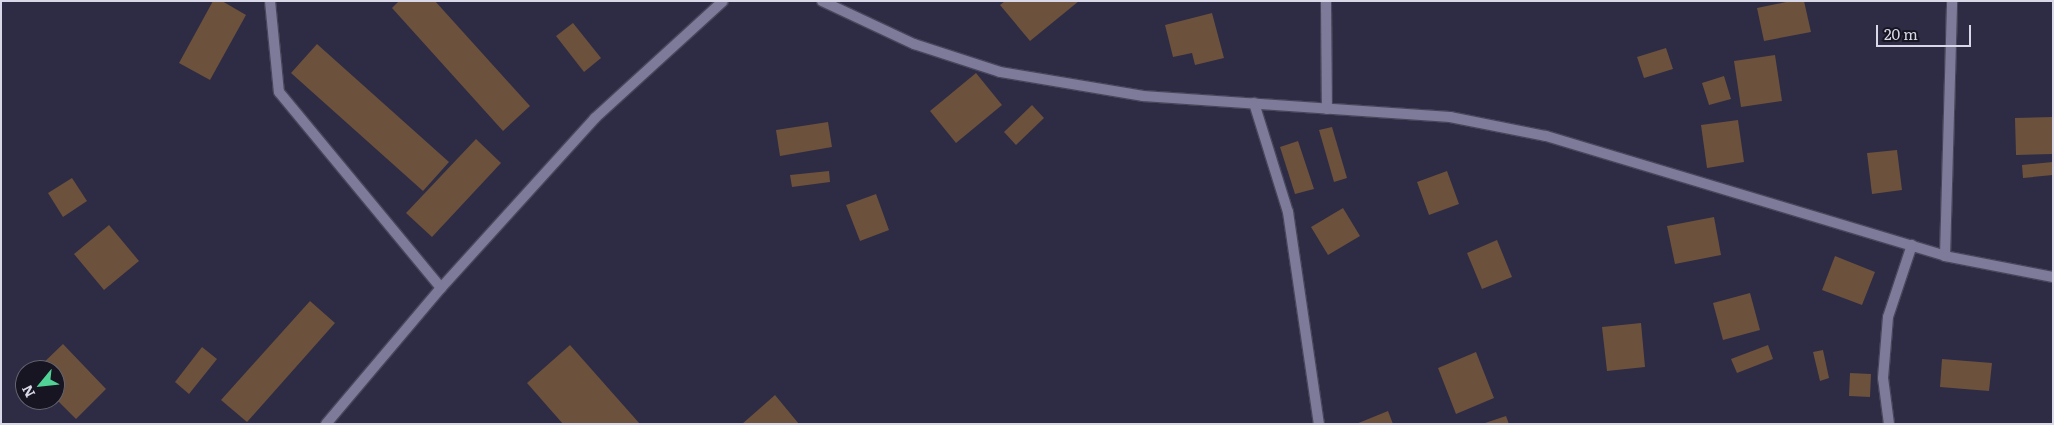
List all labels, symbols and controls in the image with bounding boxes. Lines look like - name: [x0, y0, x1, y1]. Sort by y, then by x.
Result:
- scale bar: [1879, 15, 1974, 47]
- text: 20 m: [1884, 22, 1918, 45]
- north arrow: [15, 360, 65, 410]
- text: N: [16, 382, 39, 401]

